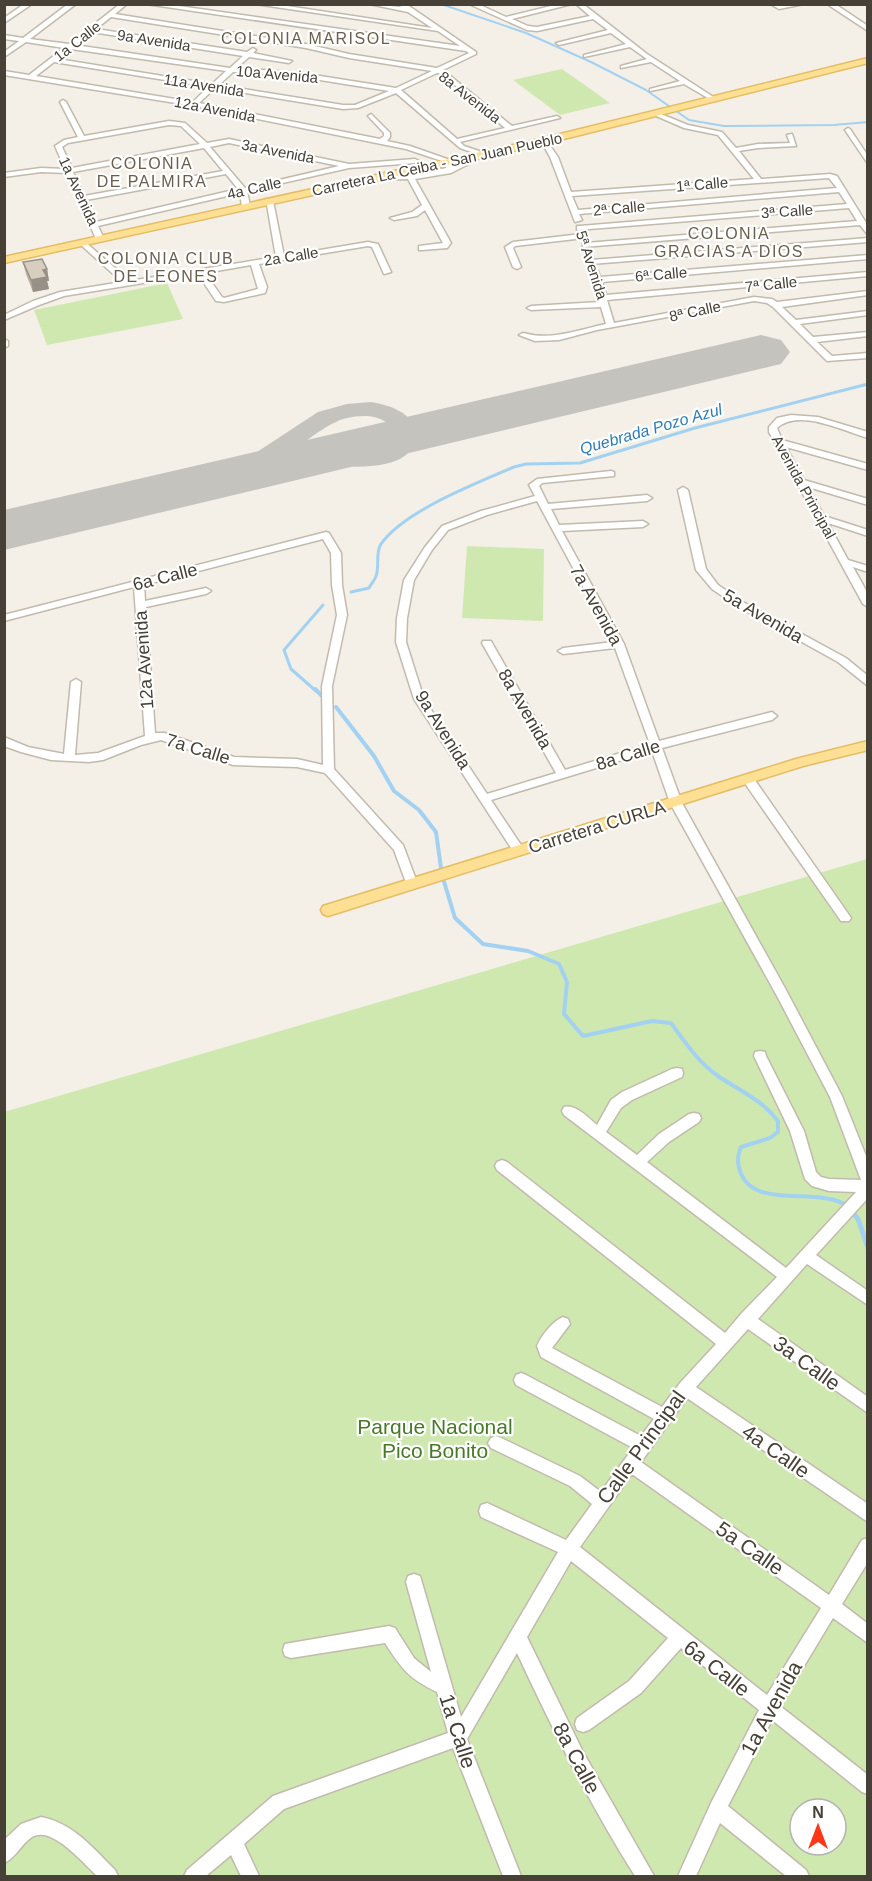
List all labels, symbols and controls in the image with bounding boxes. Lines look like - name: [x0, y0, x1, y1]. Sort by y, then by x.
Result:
- street label: 1a Calle: [50, 17, 104, 65]
- street label: 9a Avenida: [116, 26, 192, 54]
- district label: COLONIA MARISOL: [221, 30, 391, 47]
- street label: 10a Avenida: [235, 62, 319, 86]
- street label: 8a Avenida: [436, 68, 505, 127]
- street label: 11a Avenida: [163, 70, 246, 100]
- street label: 12a Avenida: [173, 93, 258, 125]
- street label: Carretera La Ceiba - San Juan Pueblo: [310, 129, 564, 199]
- street label: 3a Avenida: [240, 136, 317, 167]
- street label: 1a Avenida: [56, 154, 103, 229]
- district label: COLONIA DE PALMIRA: [97, 155, 207, 190]
- street label: 1ª Calle: [675, 173, 729, 195]
- street label: 4a Calle: [225, 174, 283, 202]
- street label: 2ª Calle: [592, 197, 646, 219]
- street label: 3ª Calle: [760, 201, 814, 221]
- district label: COLONIA GRACIAS A DIOS: [654, 225, 804, 260]
- street label: 5ª Avenida: [573, 229, 611, 302]
- street label: 2a Calle: [262, 243, 320, 269]
- district label: COLONIA CLUB DE LEONES: [98, 250, 234, 285]
- street label: 6ª Calle: [634, 263, 688, 285]
- street label: 7ª Calle: [744, 273, 798, 295]
- street label: 8ª Calle: [668, 297, 722, 325]
- water label: Quebrada Pozo Azul: [578, 400, 724, 457]
- street label: Avenida Principal: [769, 432, 839, 542]
- street label: 6a Calle: [131, 559, 199, 595]
- street label: 7a Avenida: [566, 561, 627, 650]
- street label: 5a Avenida: [720, 585, 807, 647]
- street label: 12a Avenida: [131, 609, 157, 710]
- street label: 8a Avenida: [494, 666, 556, 753]
- street label: 9a Avenida: [411, 687, 476, 774]
- street label: 7a Calle: [163, 730, 233, 768]
- street label: 8a Calle: [593, 736, 663, 774]
- street label: Carretera CURLA: [526, 797, 668, 857]
- street label: 3a Calle: [769, 1331, 845, 1395]
- street label: Calle Principal: [592, 1386, 690, 1508]
- park label: Parque Nacional Pico Bonito: [357, 1415, 513, 1462]
- street label: 4a Calle: [738, 1419, 814, 1483]
- street label: 5a Calle: [712, 1516, 788, 1580]
- street label: 6a Calle: [680, 1635, 754, 1701]
- street label: 1a Avenida: [736, 1657, 806, 1759]
- street label: 1a Calle: [435, 1691, 481, 1771]
- street label: 8a Calle: [549, 1719, 605, 1797]
- north arrow: [788, 1797, 848, 1857]
- text: N: [812, 1804, 824, 1821]

